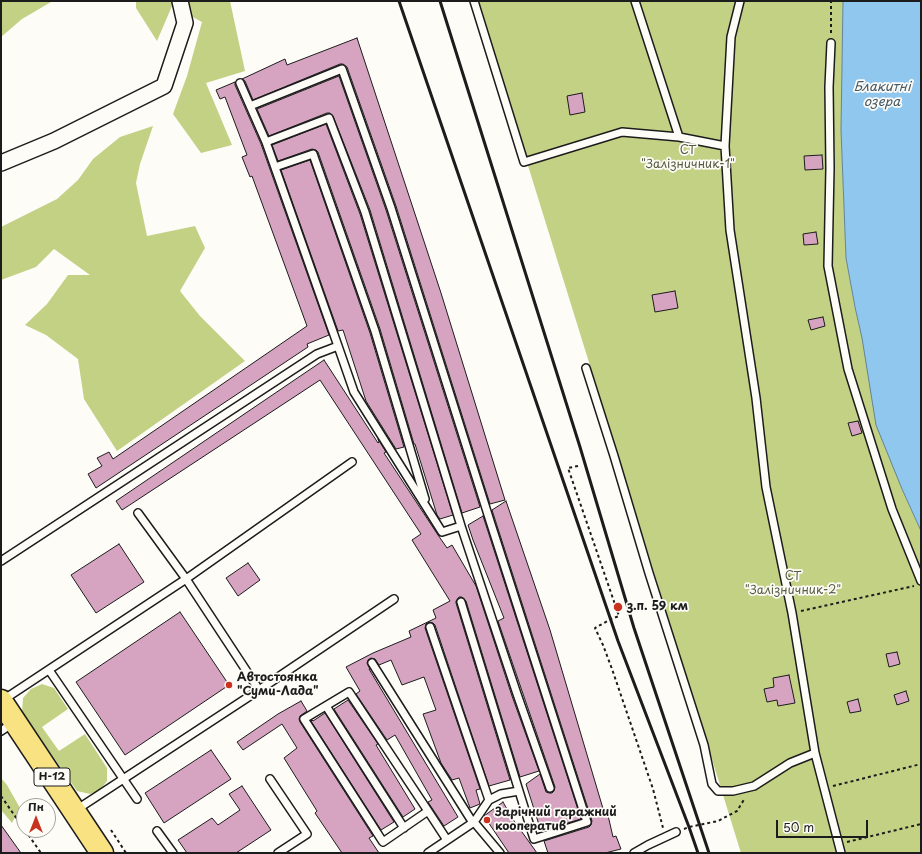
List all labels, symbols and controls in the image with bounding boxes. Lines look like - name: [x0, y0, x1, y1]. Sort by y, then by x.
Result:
- water label: Блакитні озера: [853, 79, 911, 110]
- park label: СТ "Залізничник-1": [641, 144, 735, 172]
- park label: СТ "Залізничник-2": [745, 570, 841, 598]
- place label: з.п. 59 км: [627, 600, 688, 614]
- marker: з.п. 59 км: [612, 601, 624, 613]
- place label: Автостоянка "Суми-Лада": [237, 671, 318, 699]
- marker: Автостоянка "Суми-Лада": [224, 680, 234, 690]
- road number: Н-12: [34, 768, 70, 786]
- north arrow: [16, 798, 56, 838]
- text: Пн: [28, 798, 44, 815]
- place label: Зарічний гаражний кооператив: [495, 806, 617, 834]
- scale bar: [778, 812, 870, 838]
- marker: Зарічний гаражний кооператив: [482, 815, 492, 825]
- text: 50 m: [783, 818, 814, 836]

